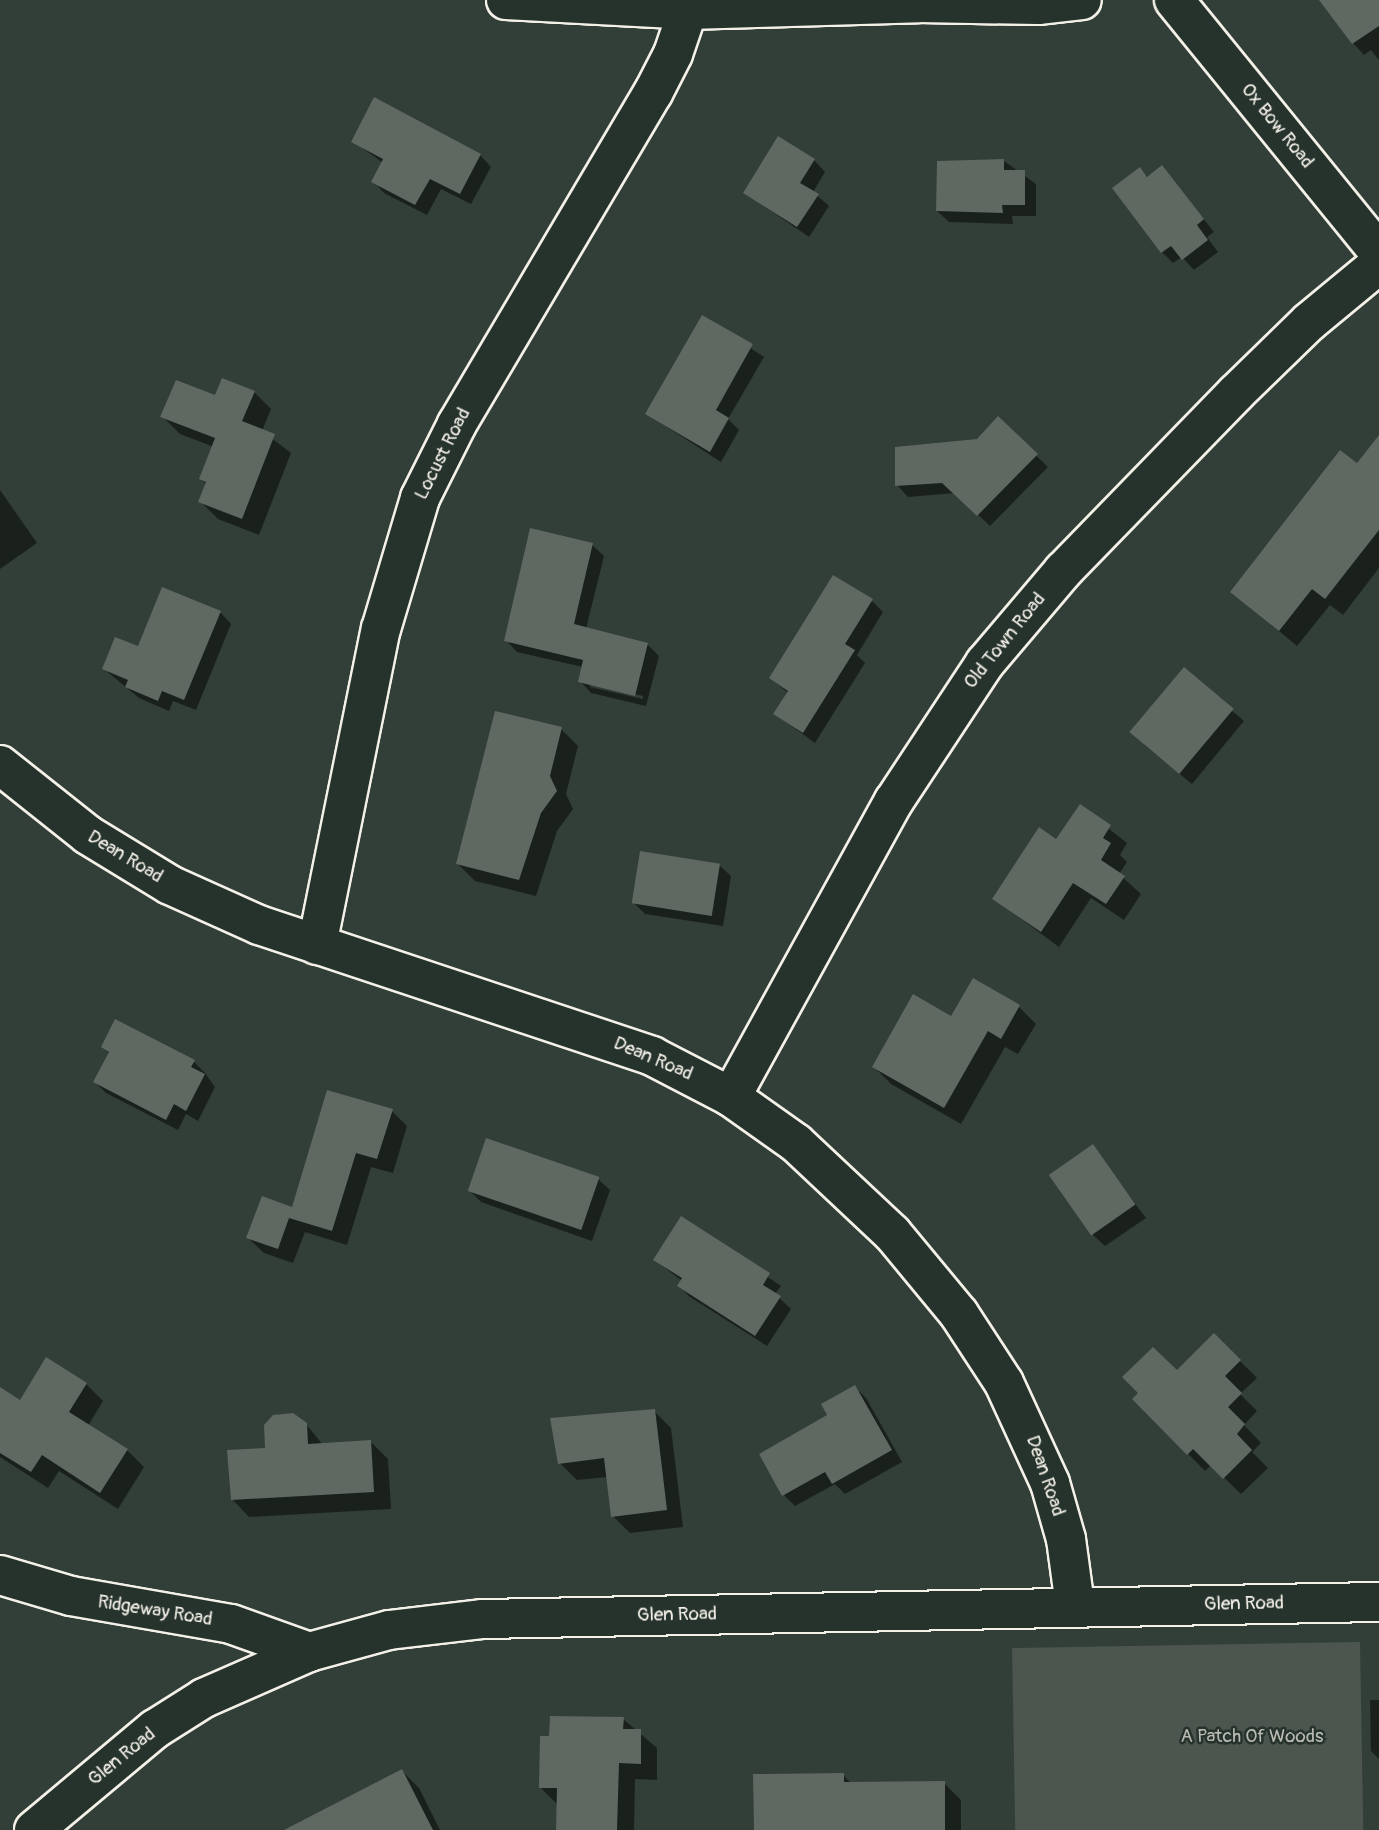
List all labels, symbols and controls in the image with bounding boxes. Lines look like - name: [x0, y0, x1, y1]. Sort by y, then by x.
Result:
- street label: Ox Bow Road: [1236, 79, 1318, 173]
- street label: Locust Road: [410, 404, 476, 504]
- street label: Old Town Road: [959, 588, 1051, 694]
- street label: Dean Road: [83, 826, 167, 888]
- street label: Dean Road: [610, 1032, 696, 1086]
- street label: Dean Road: [1021, 1433, 1069, 1519]
- street label: Ridgeway Road: [96, 1591, 214, 1631]
- street label: Glen Road: [1204, 1592, 1284, 1616]
- street label: Glen Road: [637, 1603, 717, 1627]
- street label: Glen Road: [84, 1723, 160, 1791]
- park label: A Patch Of Woods: [1180, 1726, 1324, 1748]

